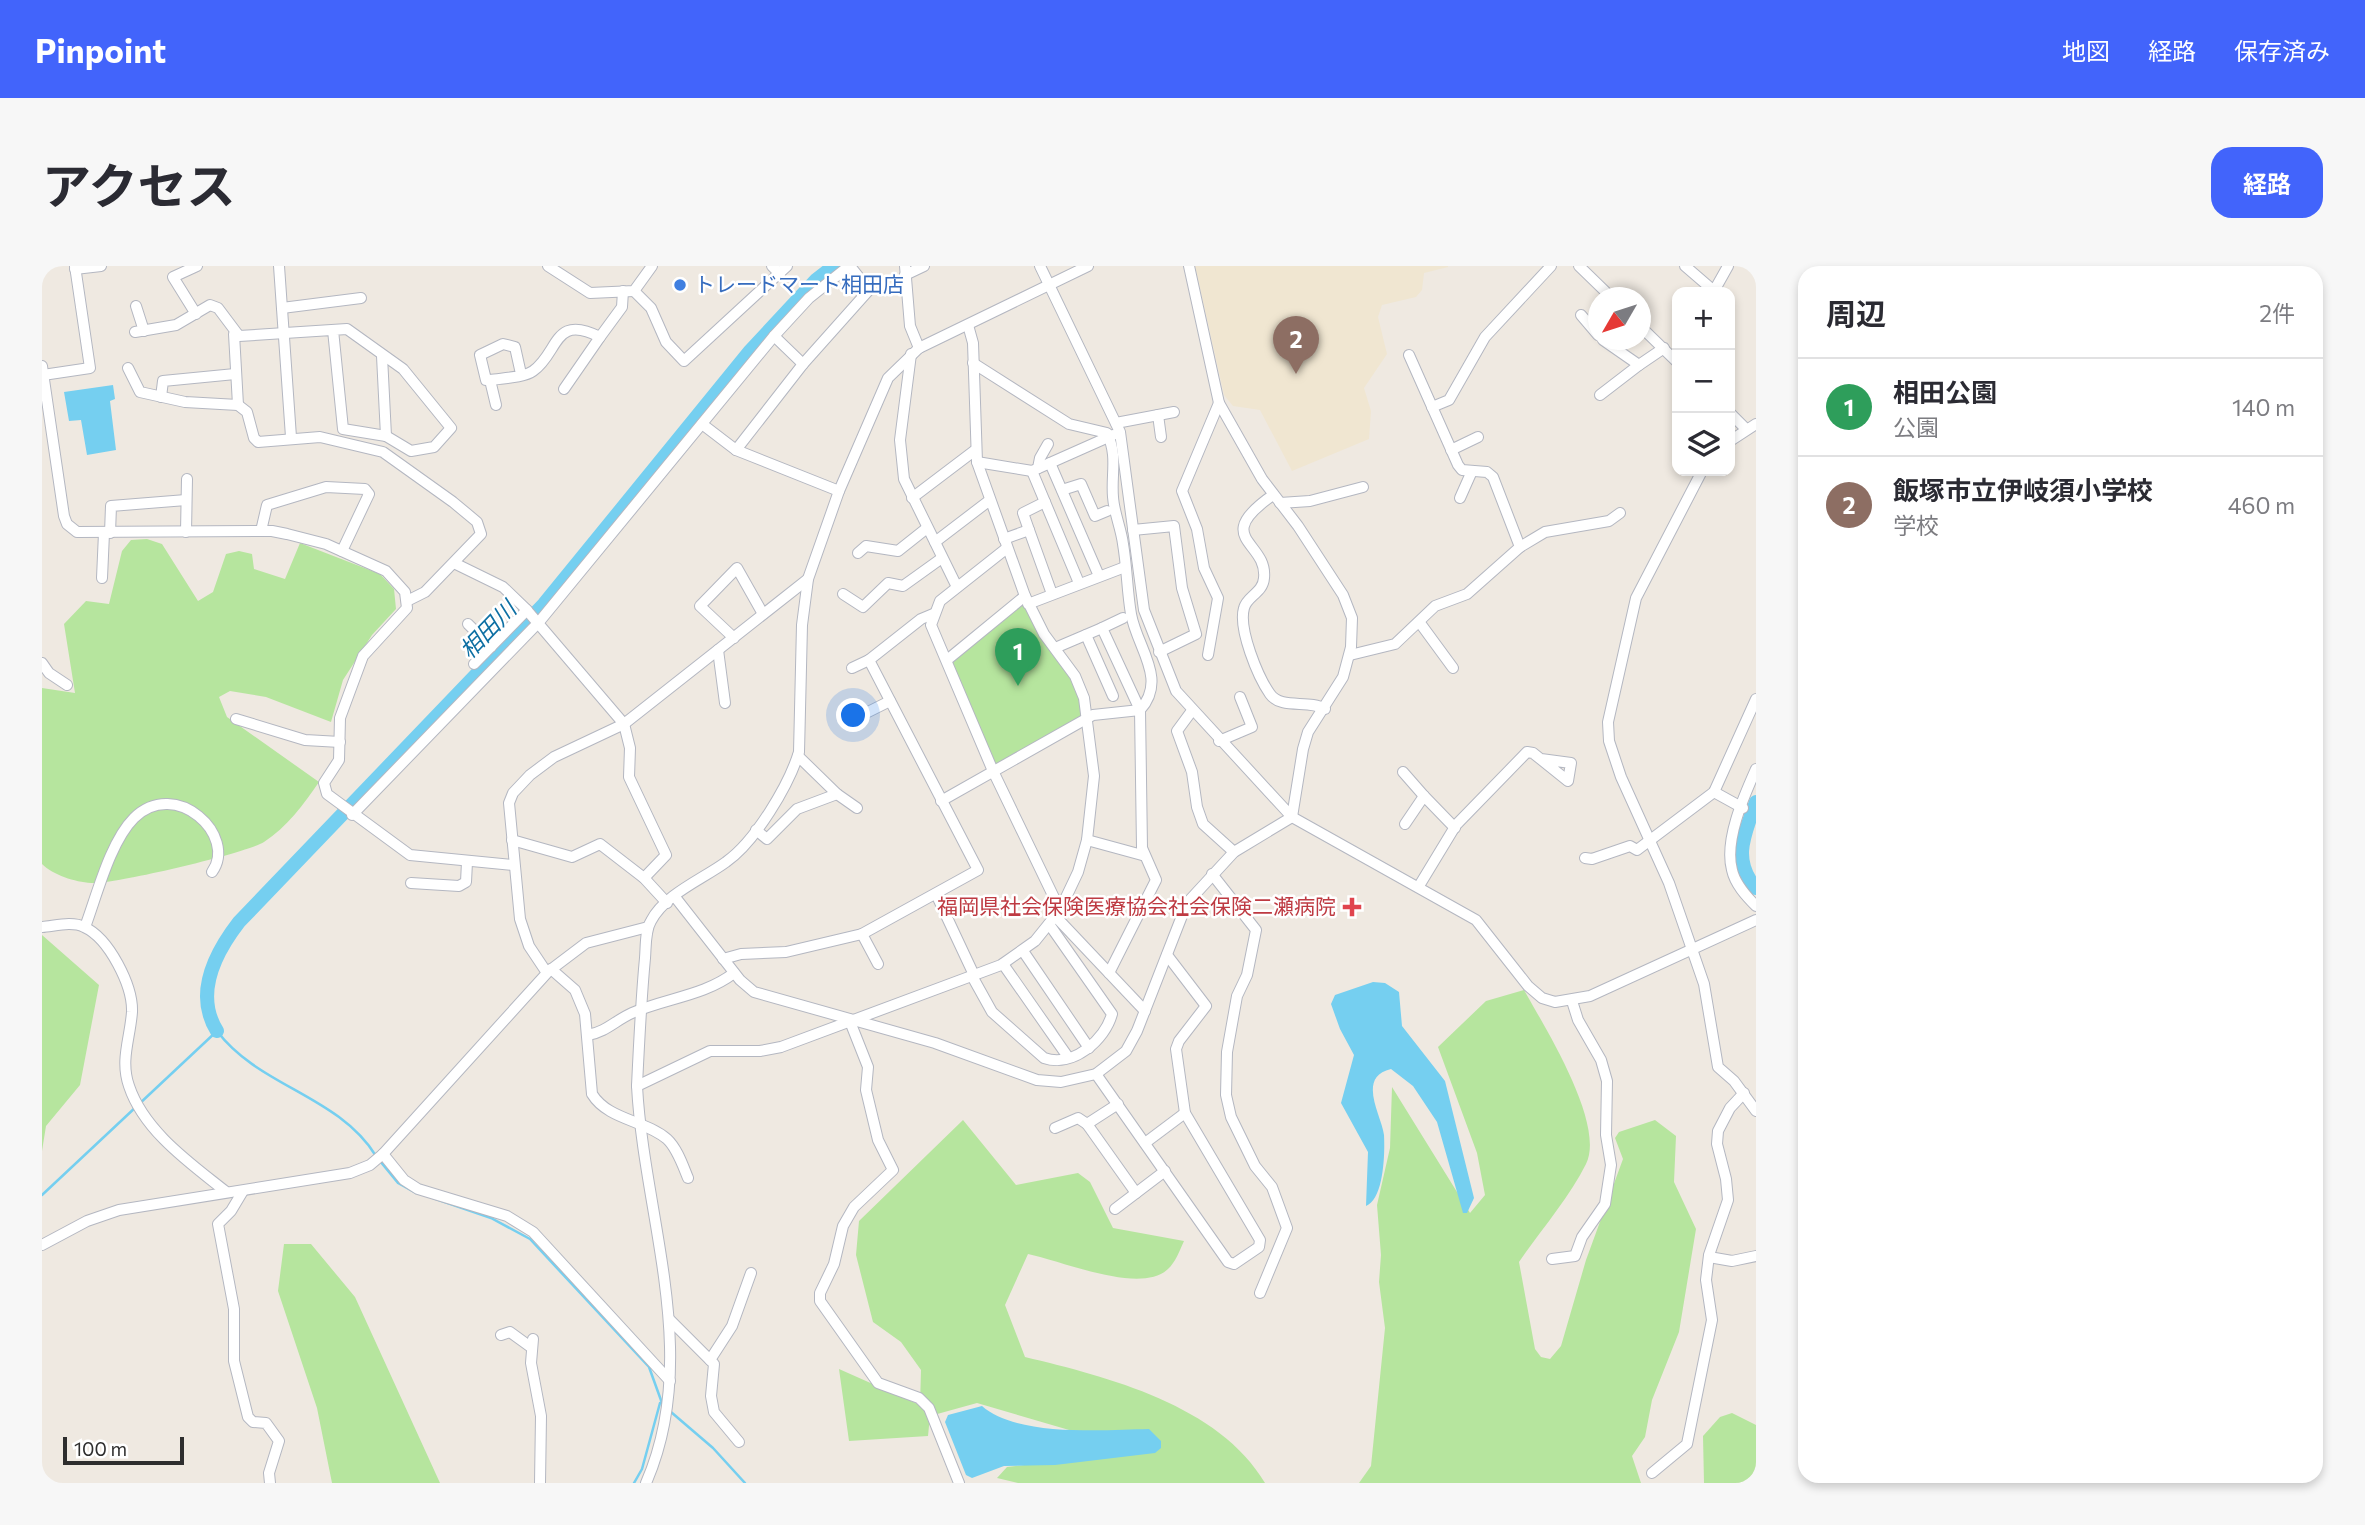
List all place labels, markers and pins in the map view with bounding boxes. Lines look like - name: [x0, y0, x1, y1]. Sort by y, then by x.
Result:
- place label: トレードマート相田店: [694, 271, 904, 296]
- marker: トレードマート相田店: [672, 277, 688, 293]
- pin: 2: [1273, 316, 1319, 374]
- pin: 1: [995, 628, 1041, 686]
- place label: 福岡県社会保険医療協会社会保険二瀬病院: [937, 893, 1336, 918]
- marker: 福岡県社会保険医療協会社会保険二瀬病院: [1342, 897, 1362, 917]

